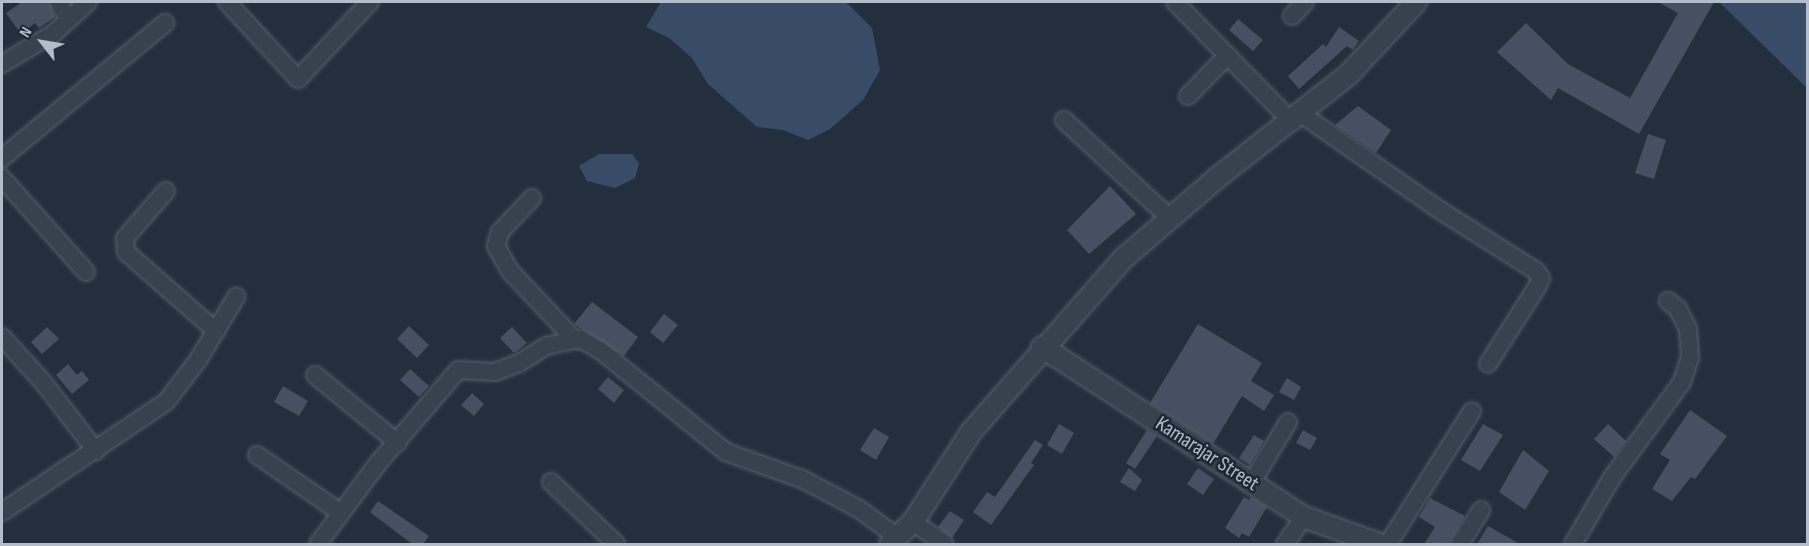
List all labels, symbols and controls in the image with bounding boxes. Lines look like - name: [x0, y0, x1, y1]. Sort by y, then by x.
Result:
- north arrow: [12, 12, 72, 72]
- text: N: [16, 24, 36, 41]
- street label: Kamarajar Street: [1151, 411, 1263, 497]

